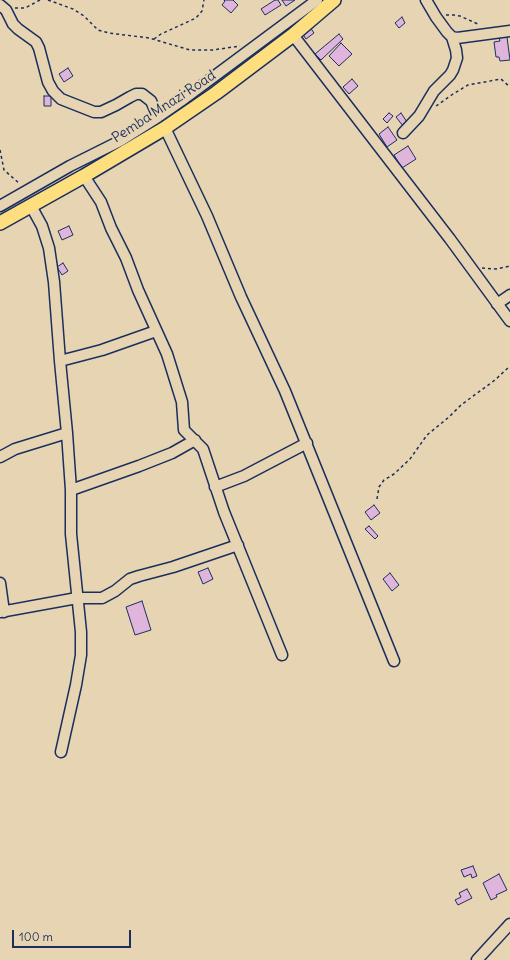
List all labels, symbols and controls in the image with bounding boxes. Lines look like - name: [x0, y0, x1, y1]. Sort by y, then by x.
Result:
- street label: Pemba Mnazi Road: [109, 67, 219, 147]
- scale bar: [14, 922, 133, 948]
- text: 100 m: [19, 929, 53, 944]

